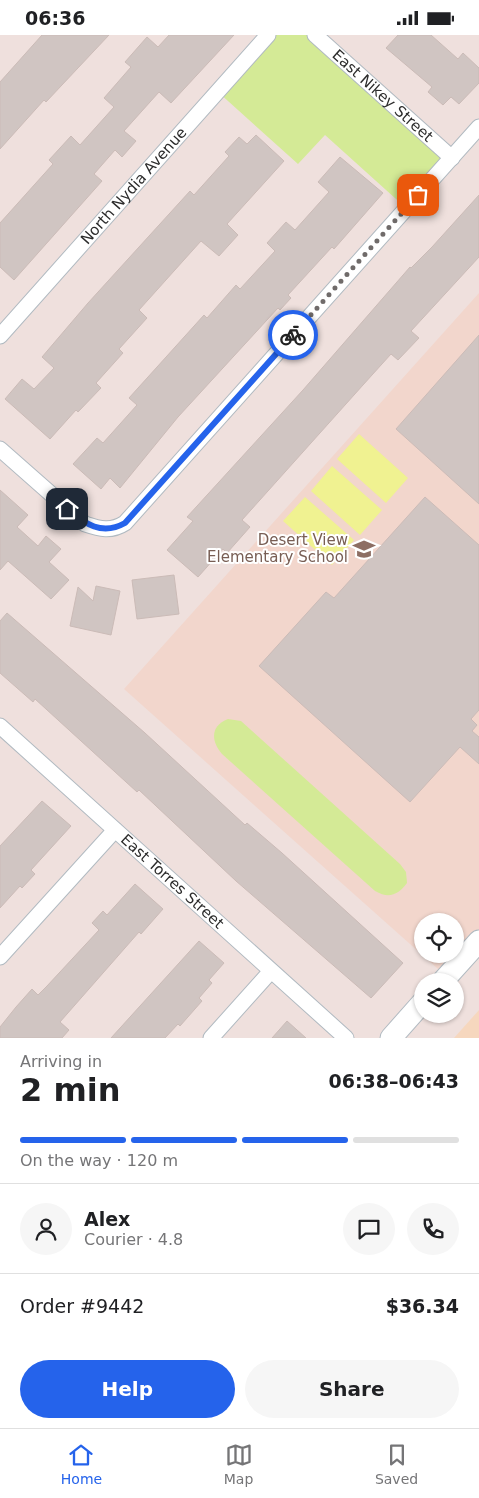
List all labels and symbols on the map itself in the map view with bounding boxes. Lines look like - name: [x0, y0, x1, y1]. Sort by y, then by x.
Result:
- street label: East Nikey Street: [329, 46, 437, 146]
- street label: North Nydia Avenue: [77, 124, 190, 248]
- pin: [397, 174, 439, 216]
- courier: [268, 310, 318, 360]
- pin: [46, 488, 88, 530]
- place label: Desert View Elementary School: [207, 531, 348, 566]
- school or university icon: Desert View Elementary School: [351, 536, 377, 562]
- street label: East Torres Street: [117, 830, 228, 932]

